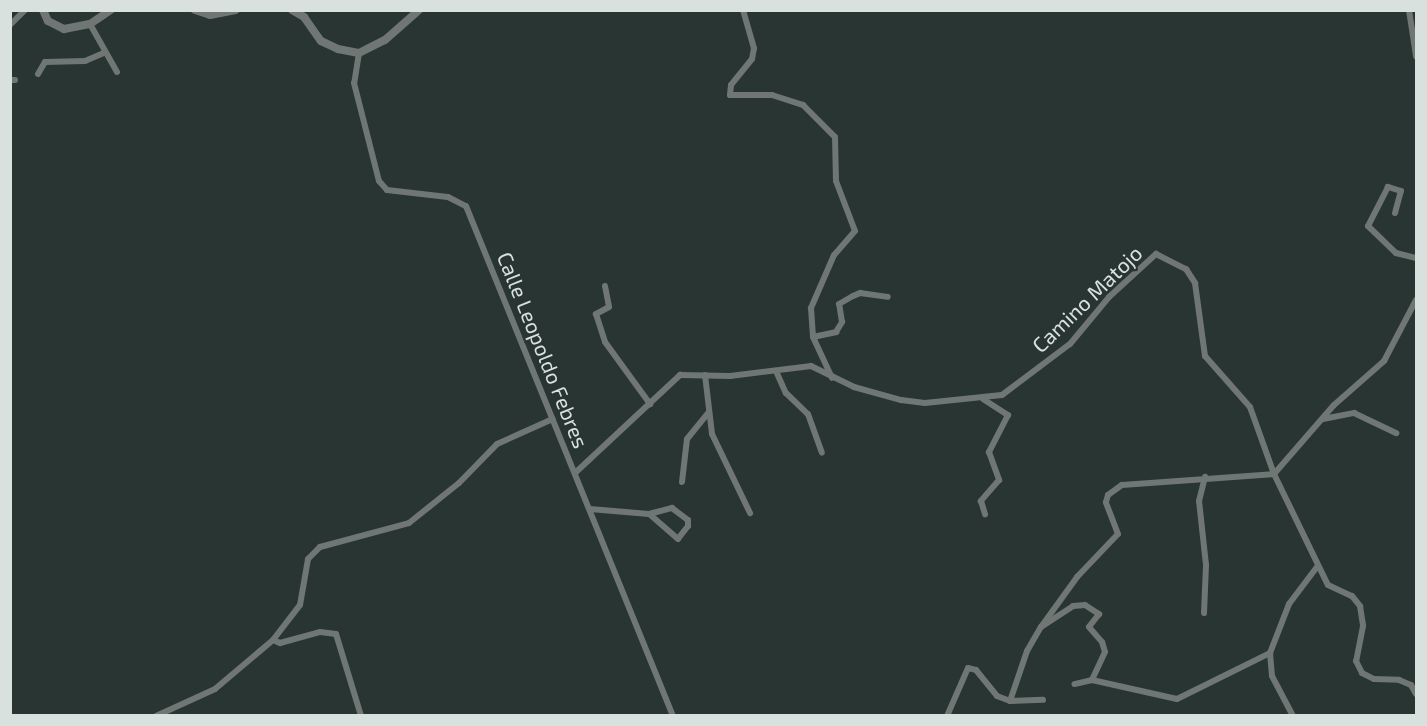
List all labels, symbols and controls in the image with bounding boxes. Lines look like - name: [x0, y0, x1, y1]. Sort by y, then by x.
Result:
- street label: Camino Matojo: [1027, 240, 1147, 358]
- street label: Calle Leopoldo Febres: [492, 248, 594, 452]

